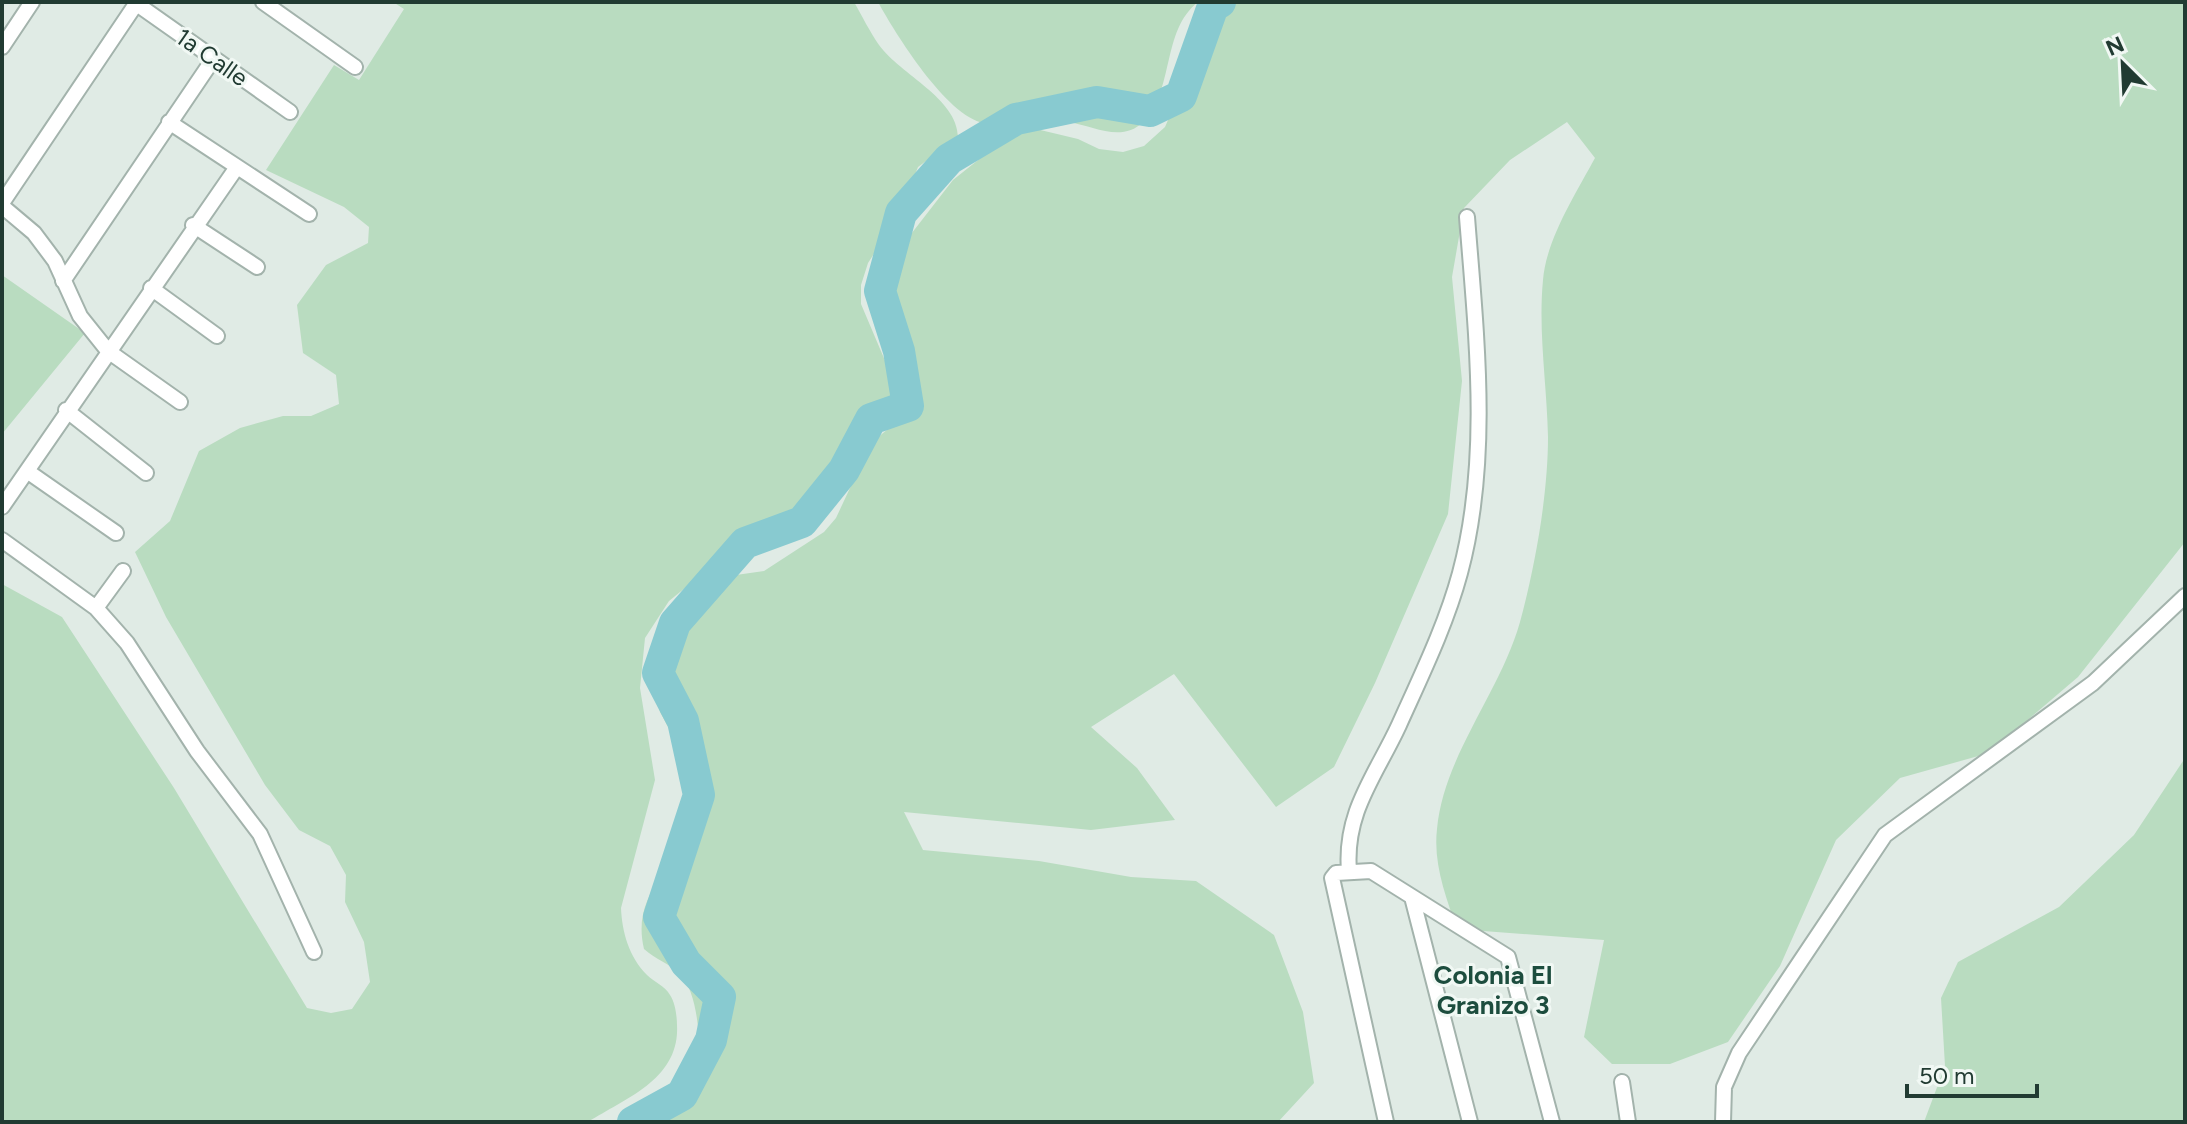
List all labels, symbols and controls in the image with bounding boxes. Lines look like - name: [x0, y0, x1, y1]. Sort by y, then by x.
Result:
- street label: 1a Calle: [170, 22, 254, 92]
- north arrow: [2083, 24, 2163, 104]
- text: N: [2102, 30, 2128, 62]
- district label: Colonia El Granizo 3: [1434, 959, 1552, 1021]
- scale bar: [1907, 1048, 2037, 1098]
- text: 50 m: [1919, 1061, 1975, 1090]

